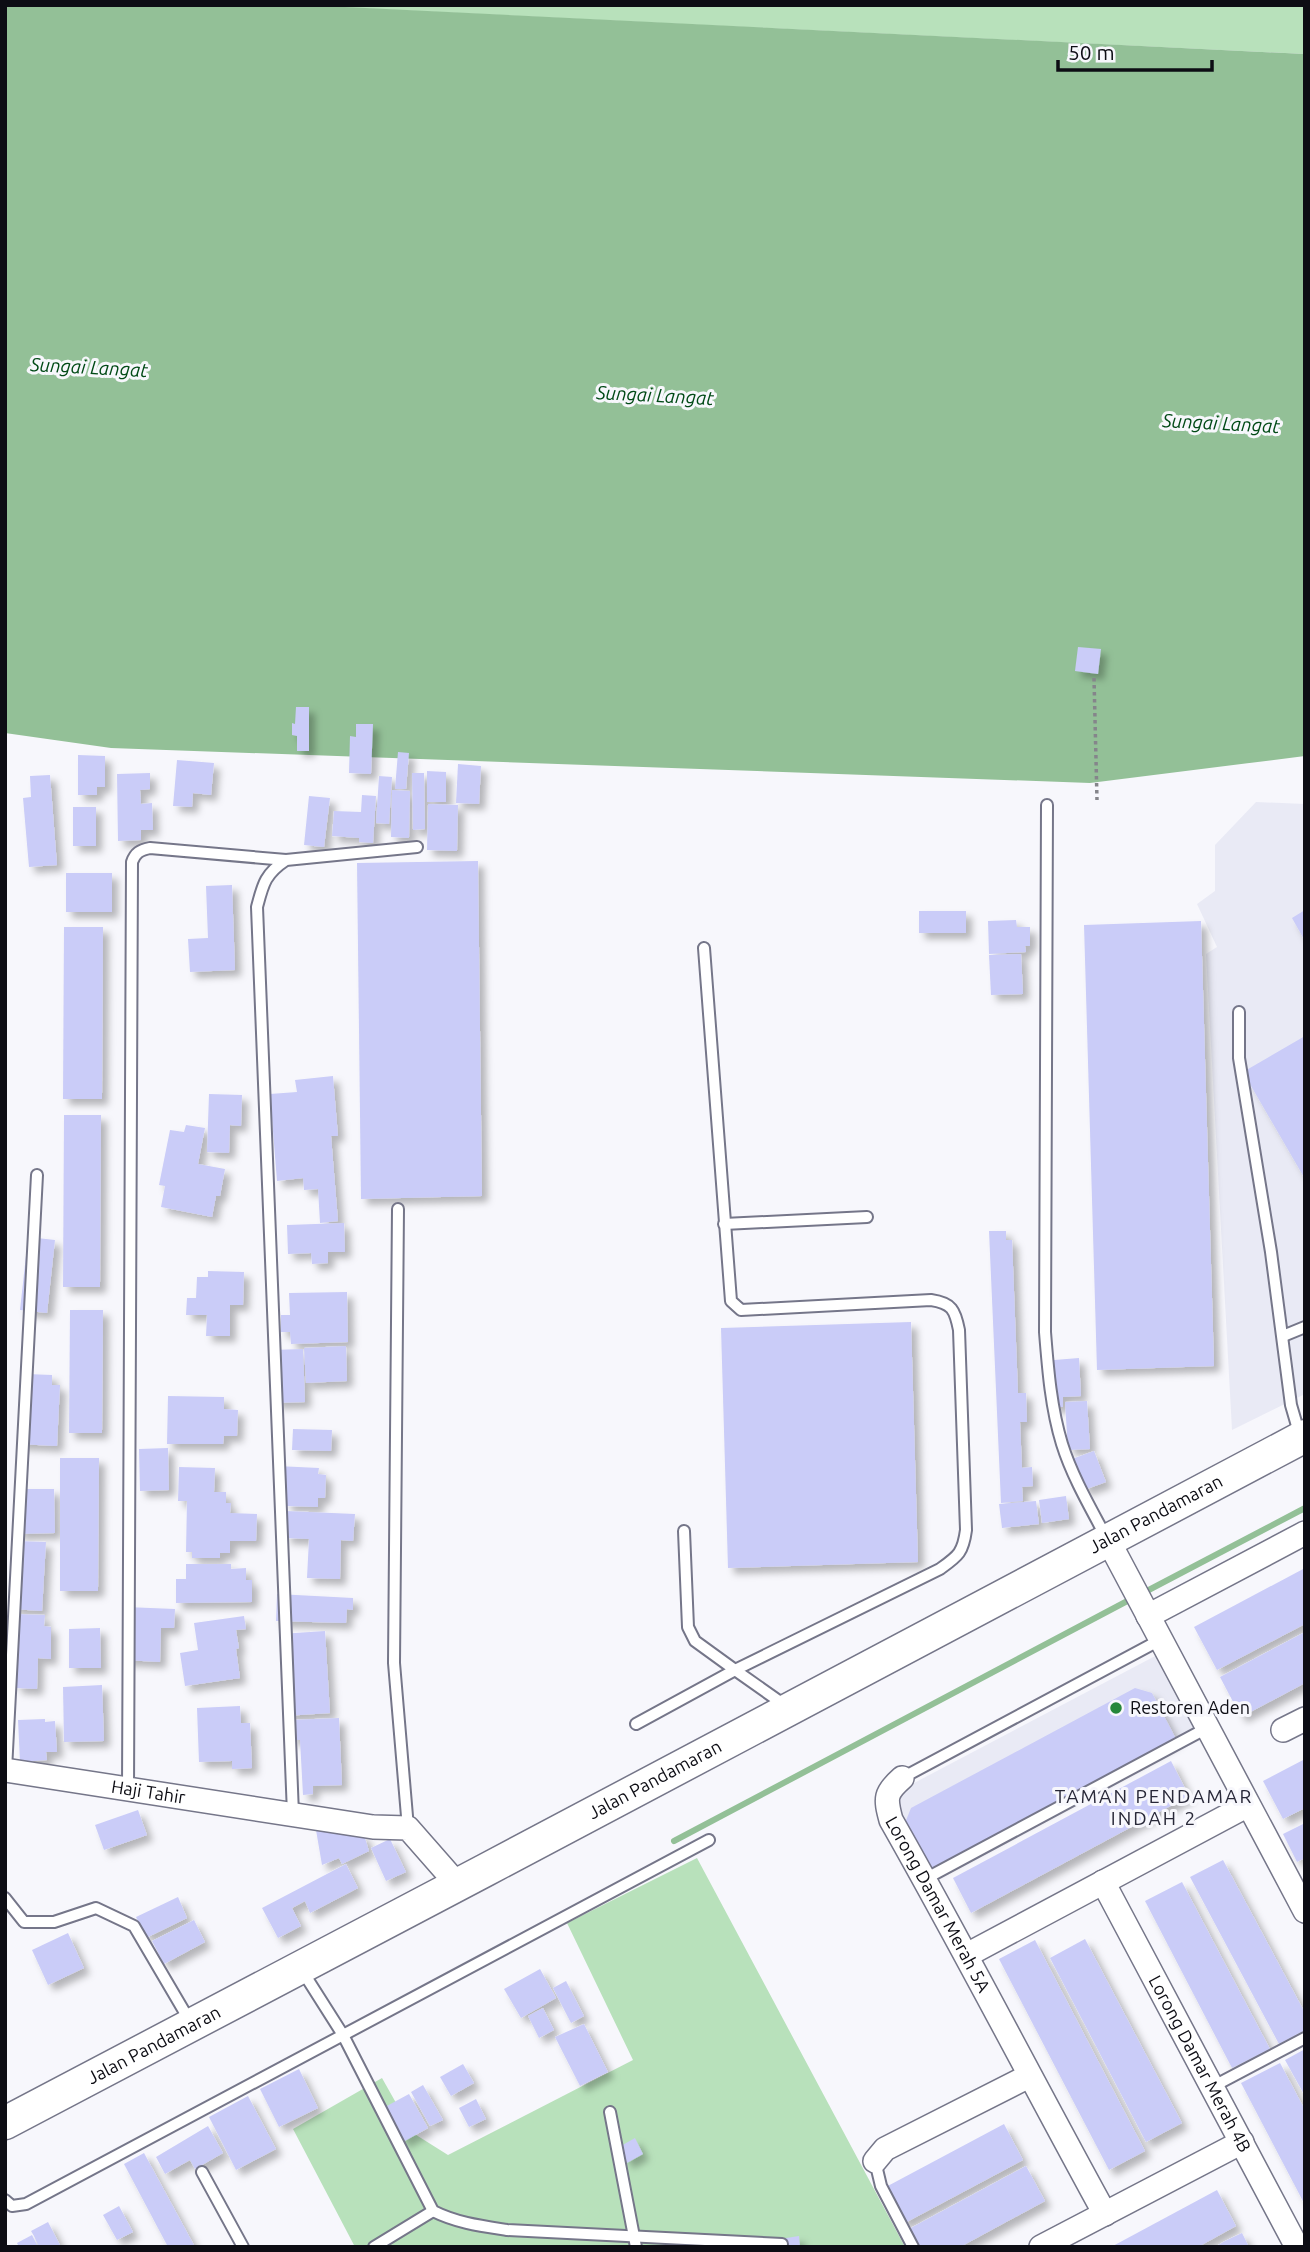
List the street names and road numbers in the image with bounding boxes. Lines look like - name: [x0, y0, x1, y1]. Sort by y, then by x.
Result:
- street label: Jalan Pandamaran: [1085, 1470, 1225, 1557]
- street label: Jalan Pandamaran: [585, 1735, 724, 1823]
- street label: Haji Tahir: [110, 1776, 187, 1807]
- street label: Lorong Damar Merah 5A: [882, 1813, 995, 1996]
- street label: Lorong Damar Merah 4B: [1145, 1972, 1256, 2155]
- street label: Jalan Pandamaran: [83, 2001, 224, 2087]

